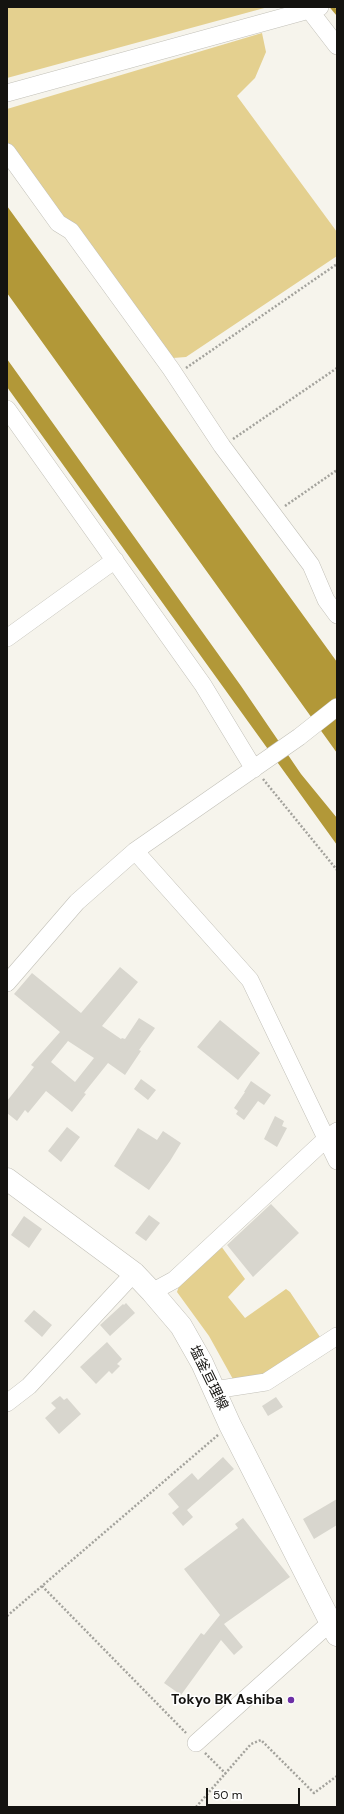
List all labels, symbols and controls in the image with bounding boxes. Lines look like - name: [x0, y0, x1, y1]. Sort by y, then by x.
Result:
- street label: 塩釜亘理線: [185, 1343, 231, 1413]
- place label: Tokyo BK Ashiba: [171, 1692, 283, 1708]
- marker: Tokyo BK Ashiba: [286, 1695, 296, 1705]
- scale bar: [208, 1780, 302, 1806]
- text: 50 m: [213, 1787, 242, 1803]

